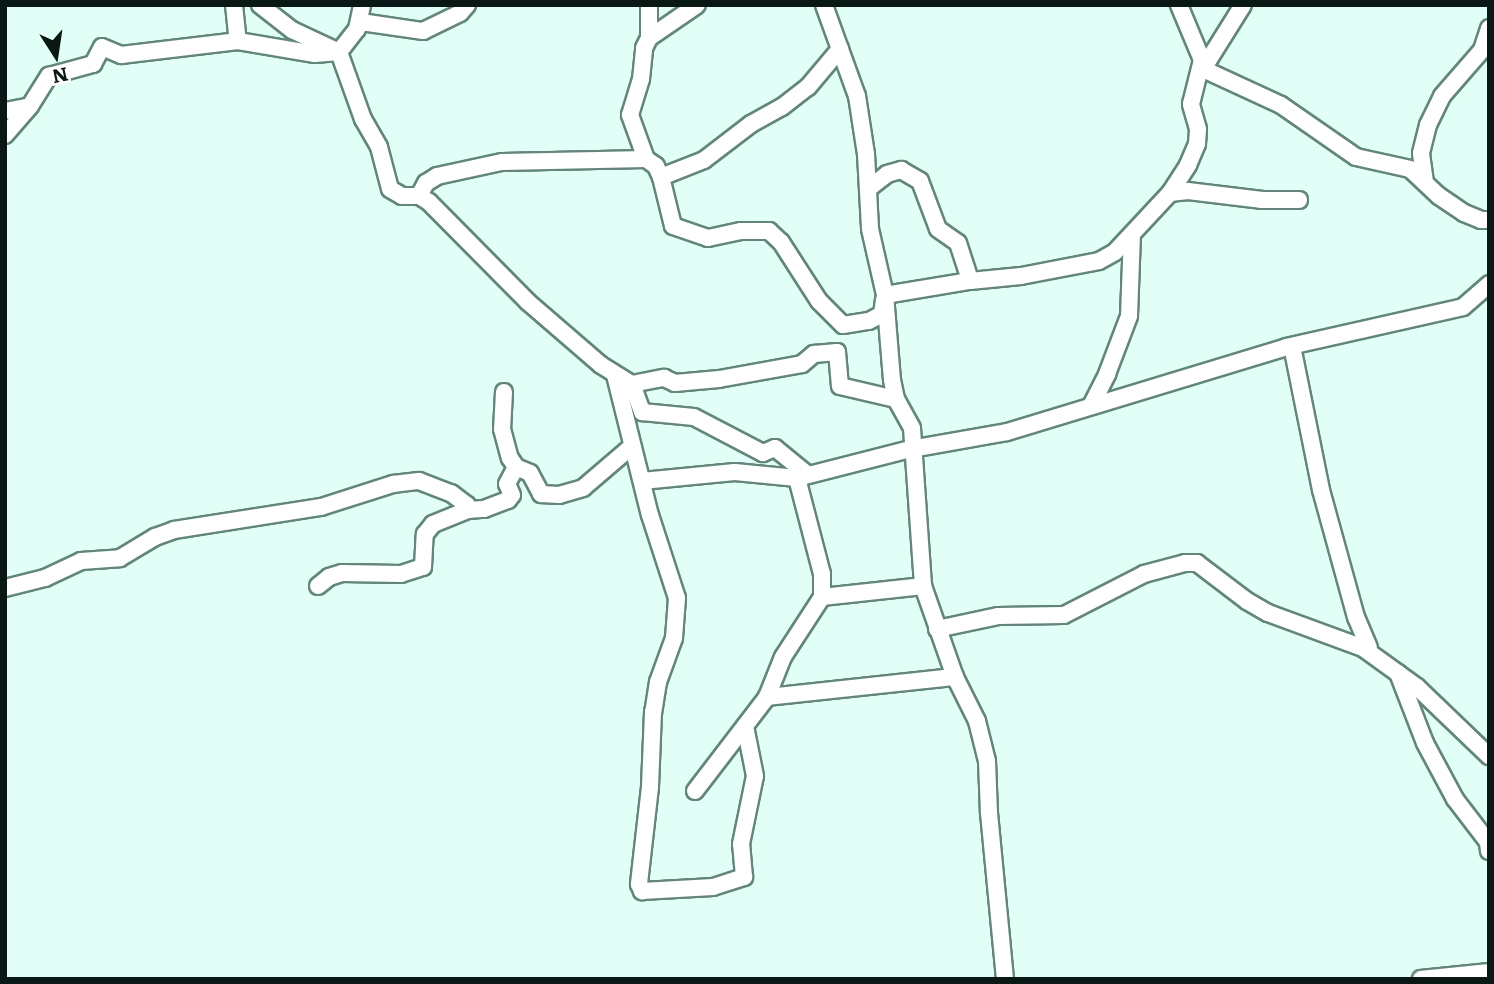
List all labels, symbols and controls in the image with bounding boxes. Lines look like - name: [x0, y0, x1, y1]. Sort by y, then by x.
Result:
- north arrow: [21, 21, 91, 91]
- text: N: [50, 61, 71, 92]

